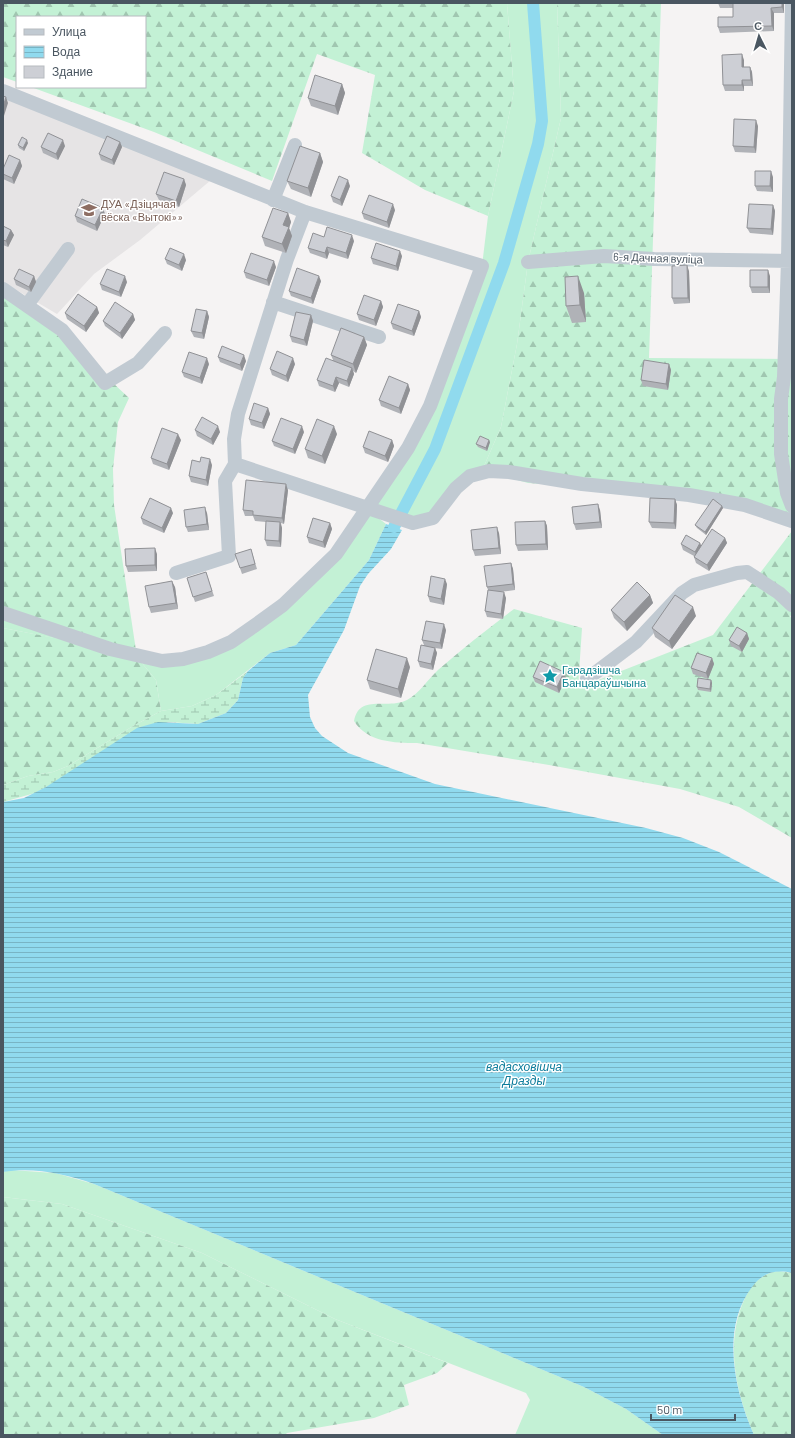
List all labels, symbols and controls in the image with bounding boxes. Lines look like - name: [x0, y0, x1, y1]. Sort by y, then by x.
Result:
- legend: [16, 16, 146, 88]
- north arrow: [739, 16, 779, 56]
- text: С: [754, 19, 763, 32]
- text: Улица: [52, 24, 86, 39]
- text: Вода: [52, 44, 80, 59]
- text: Здание: [52, 64, 93, 79]
- place label: ДУА «Дзіцячая вёска «Вытокі»»: [101, 197, 183, 223]
- school or university icon: ДУА «Дзіцячая вёска «Вытокі»»: [80, 201, 98, 219]
- street label: 6-я Дачная вуліца: [613, 249, 704, 266]
- place label: Гарадзішча Банцараўшчына: [562, 663, 647, 689]
- place icon: Гарадзішча Банцараўшчына: [541, 667, 559, 685]
- water label: вадасховішча Дразды: [486, 1059, 562, 1088]
- scale bar: [651, 1396, 735, 1422]
- text: 50 m: [657, 1402, 682, 1416]

